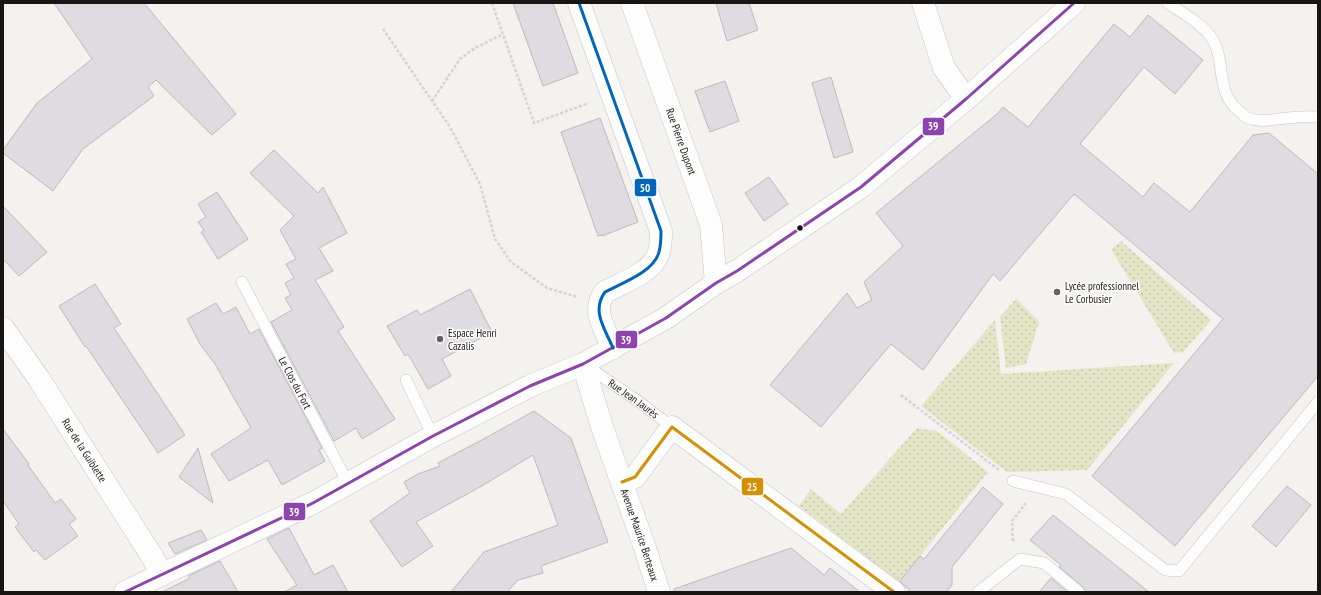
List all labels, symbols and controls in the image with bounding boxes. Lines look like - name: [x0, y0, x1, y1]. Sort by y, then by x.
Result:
- street label: Rue Pierre Dupont: [663, 106, 700, 177]
- line badge: 39: [922, 117, 945, 136]
- text: 39: [928, 119, 938, 133]
- line badge: 50: [634, 178, 657, 197]
- text: 50: [640, 181, 650, 195]
- unlabelled marker: [795, 223, 805, 233]
- place label: Lycée professionnel Le Corbusier: [1065, 279, 1139, 306]
- marker: Lycée professionnel Le Corbusier: [1052, 287, 1062, 297]
- place label: Espace Henri Cazalis: [448, 326, 497, 353]
- line badge: 39: [615, 330, 638, 349]
- text: 39: [621, 333, 631, 347]
- marker: Espace Henri Cazalis: [435, 334, 445, 344]
- street label: Le Clos du Fort: [276, 354, 315, 411]
- street label: Rue Jean Jaurès: [606, 376, 662, 422]
- street label: Rue de la Guiblette: [59, 416, 110, 485]
- line badge: 25: [741, 477, 764, 496]
- text: 25: [747, 480, 757, 494]
- street label: Avenue Maurice Berteaux: [617, 487, 662, 583]
- line badge: 39: [283, 502, 306, 521]
- text: 39: [289, 505, 299, 519]

